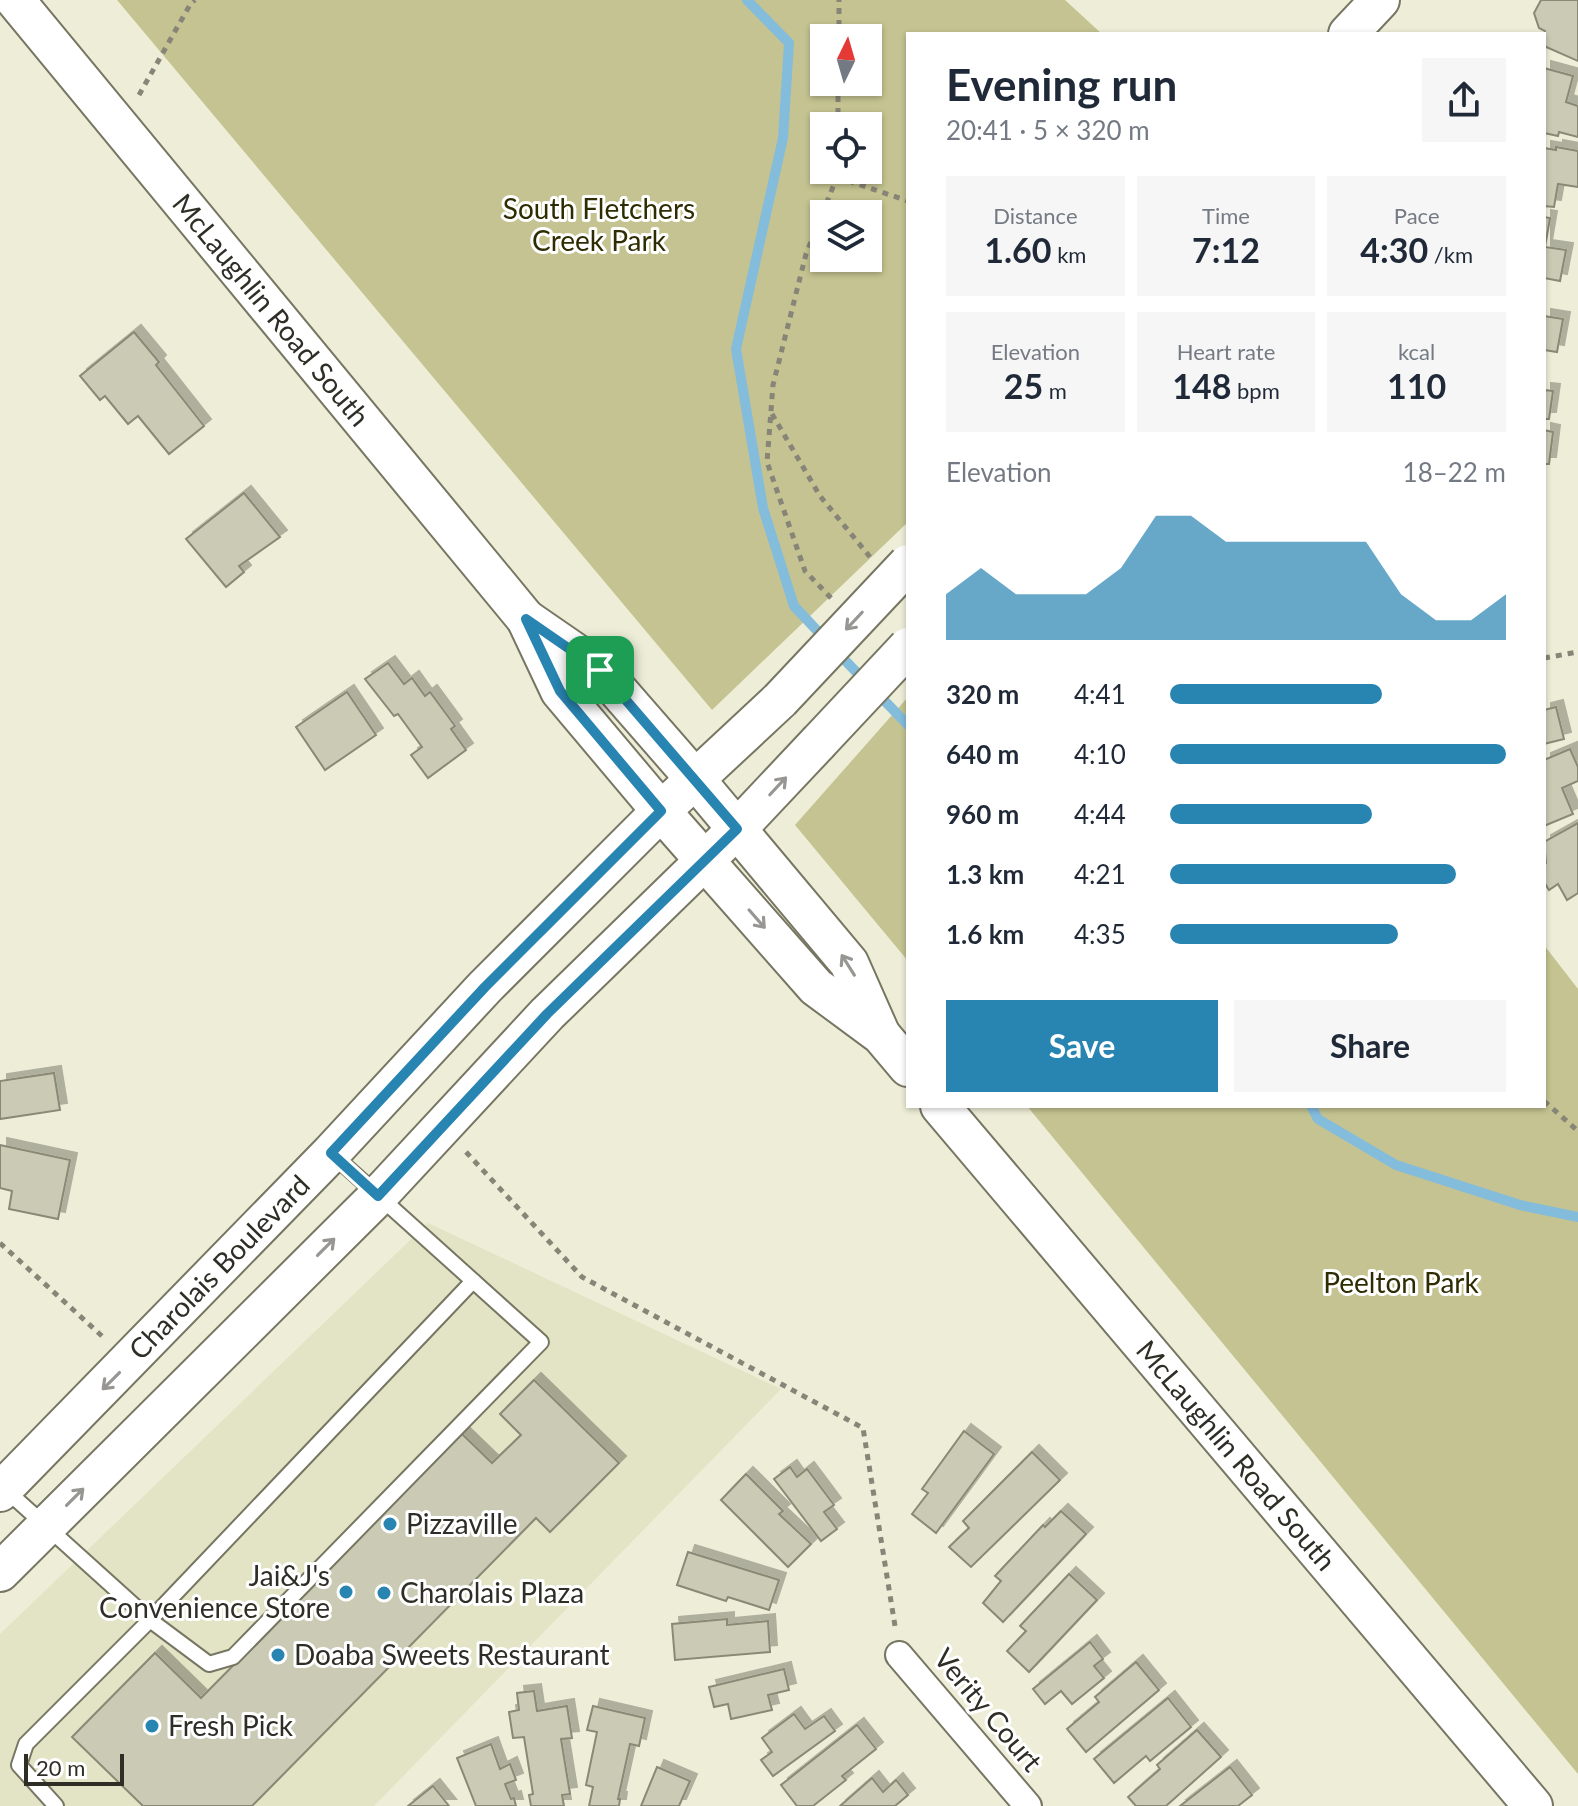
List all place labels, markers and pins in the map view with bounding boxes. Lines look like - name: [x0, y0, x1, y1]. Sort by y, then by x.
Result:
- pin: [566, 636, 634, 704]
- place label: Pizzaville: [406, 1506, 518, 1540]
- marker: Pizzaville: [381, 1515, 399, 1533]
- place label: Jai&J's Convenience Store: [99, 1558, 330, 1624]
- place label: Charolais Plaza: [400, 1575, 584, 1609]
- marker: Jai&J's Convenience Store: [337, 1583, 355, 1601]
- marker: Charolais Plaza: [375, 1584, 393, 1602]
- place label: Doaba Sweets Restaurant: [294, 1637, 609, 1671]
- marker: Doaba Sweets Restaurant: [269, 1646, 287, 1664]
- place label: Fresh Pick: [168, 1708, 294, 1742]
- marker: Fresh Pick: [143, 1717, 161, 1735]

